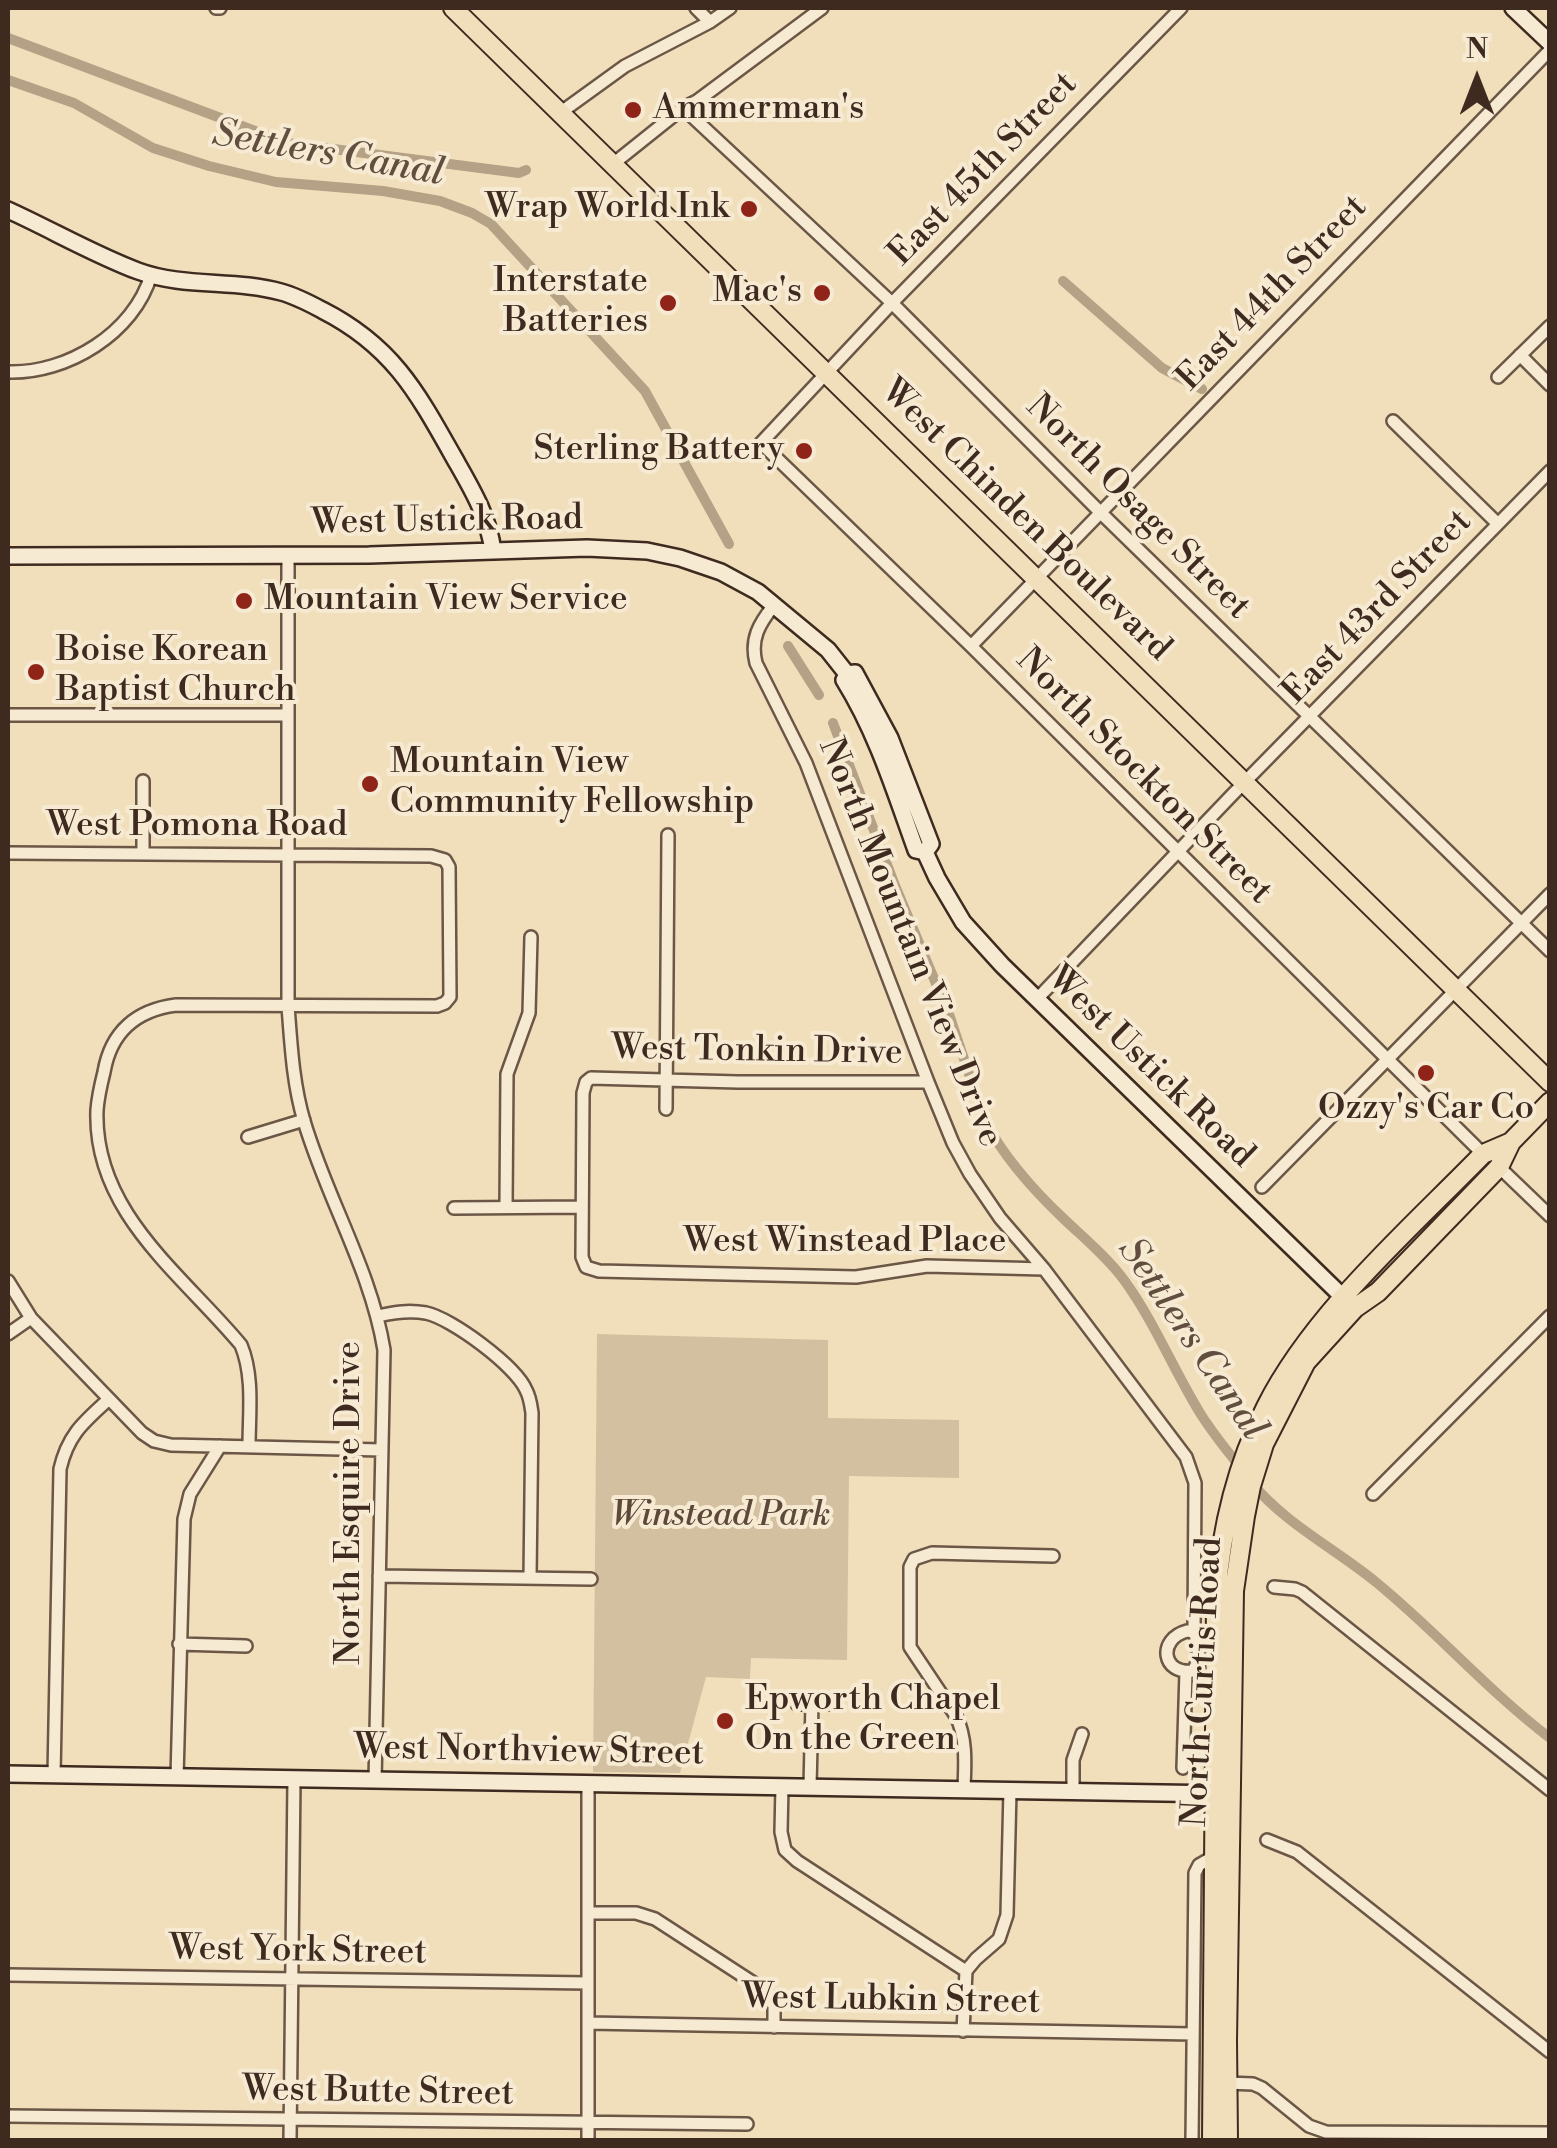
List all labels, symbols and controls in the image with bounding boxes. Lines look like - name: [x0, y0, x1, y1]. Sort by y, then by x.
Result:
- north arrow: [1427, 30, 1527, 130]
- text: N: [1466, 32, 1488, 67]
- street label: East 45th Street: [881, 64, 1087, 276]
- place label: Ammerman's: [653, 89, 864, 131]
- marker: Ammerman's: [622, 99, 644, 121]
- water label: Settlers Canal: [209, 112, 447, 198]
- place label: Wrap World Ink: [485, 188, 729, 230]
- street label: East 44th Street: [1169, 188, 1377, 400]
- marker: Wrap World Ink: [738, 198, 760, 220]
- place label: Interstate Batteries: [493, 262, 648, 344]
- place label: Mac's: [713, 272, 802, 314]
- marker: Mac's: [811, 282, 833, 304]
- marker: Interstate Batteries: [657, 292, 679, 314]
- street label: West Chinden Boulevard: [871, 371, 1179, 671]
- street label: North Osage Street: [1016, 387, 1258, 629]
- place label: Sterling Battery: [534, 430, 784, 472]
- marker: Sterling Battery: [793, 440, 815, 462]
- street label: West Ustick Road: [311, 499, 583, 545]
- street label: East 43rd Street: [1275, 502, 1481, 714]
- place label: Mountain View Service: [264, 580, 628, 622]
- marker: Mountain View Service: [233, 590, 255, 612]
- place label: Boise Korean Baptist Church: [56, 631, 296, 713]
- street label: North Stockton Street: [1006, 640, 1280, 914]
- marker: Boise Korean Baptist Church: [25, 661, 47, 683]
- street label: North Mountain View Drive: [808, 733, 1010, 1153]
- place label: Mountain View Community Fellowship: [390, 743, 754, 825]
- marker: Mountain View Community Fellowship: [359, 773, 381, 795]
- street label: West Pomona Road: [47, 806, 347, 848]
- street label: West Ustick Road: [1038, 959, 1262, 1177]
- street label: West Tonkin Drive: [611, 1028, 903, 1076]
- marker: Ozzy's Car Co: [1415, 1062, 1437, 1084]
- place label: Ozzy's Car Co: [1318, 1089, 1534, 1131]
- street label: West Winstead Place: [684, 1222, 1006, 1264]
- water label: Settlers Canal: [1107, 1230, 1275, 1450]
- street label: North Esquire Drive: [330, 1341, 372, 1665]
- park label: Winstead Park: [611, 1496, 831, 1538]
- street label: North Curtis Road: [1175, 1536, 1233, 1828]
- place label: Epworth Chapel On the Green: [745, 1680, 1000, 1762]
- marker: Epworth Chapel On the Green: [714, 1710, 736, 1732]
- street label: West Northview Street: [354, 1728, 704, 1776]
- street label: West York Street: [169, 1929, 427, 1975]
- street label: West Lubkin Street: [741, 1977, 1041, 2025]
- street label: West Butte Street: [242, 2070, 514, 2116]

